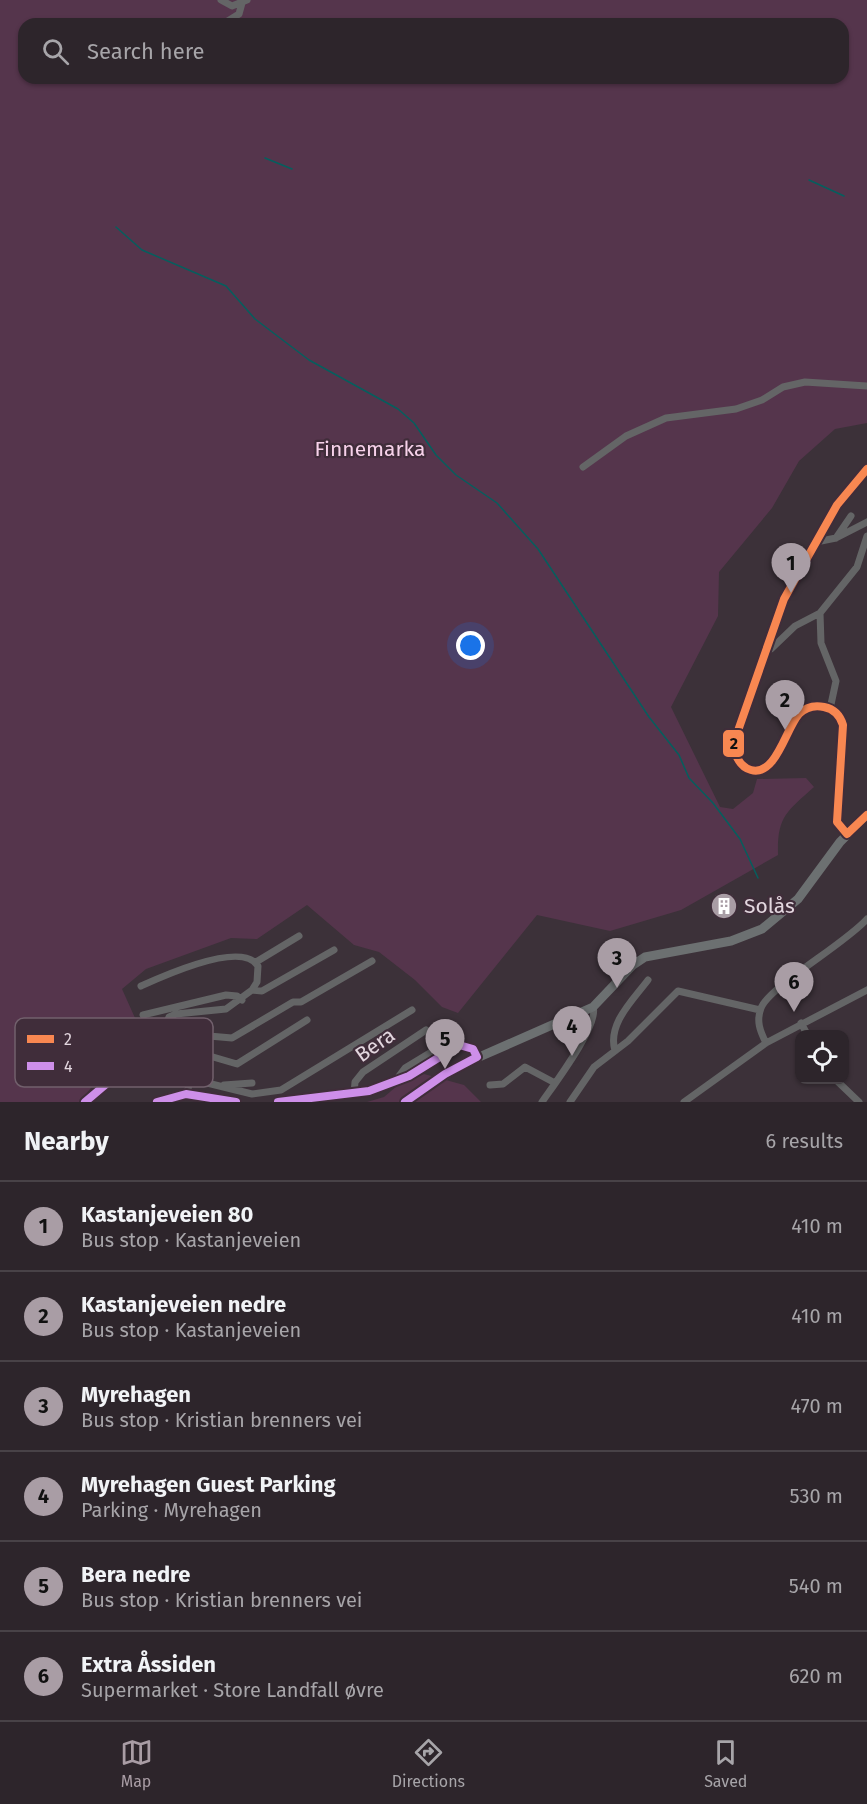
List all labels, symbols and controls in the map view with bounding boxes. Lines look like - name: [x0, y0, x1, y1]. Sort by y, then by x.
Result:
- search box: [18, 18, 849, 84]
- icon: search: [39, 35, 72, 68]
- text: Search here: [87, 38, 205, 65]
- park label: Finnemarka: [315, 436, 425, 462]
- pin: 1: [772, 544, 810, 593]
- your location: [456, 631, 485, 660]
- pin: 2: [766, 680, 804, 730]
- line badge: 2: [722, 729, 745, 758]
- text: 2: [730, 734, 738, 753]
- building icon: Solås: [709, 891, 739, 921]
- place label: Solås: [744, 893, 795, 919]
- pin: 3: [598, 938, 636, 988]
- pin: 6: [774, 962, 814, 1012]
- pin: 4: [552, 1006, 592, 1056]
- legend: [15, 1018, 213, 1087]
- pin: 5: [426, 1020, 464, 1069]
- street label: Bera: [350, 1022, 400, 1068]
- text: 2: [64, 1030, 72, 1049]
- map controls: [795, 1030, 849, 1084]
- button: locate: [795, 1030, 849, 1084]
- text: 4: [64, 1057, 73, 1076]
- text: Nearby: [24, 1126, 109, 1157]
- text: 6 results: [766, 1129, 843, 1153]
- text: Kastanjeveien 80: [81, 1201, 253, 1228]
- text: 1: [39, 1214, 48, 1238]
- text: 410 m: [791, 1214, 843, 1238]
- text: Bus stop · Kastanjeveien: [81, 1228, 301, 1252]
- text: Kastanjeveien nedre: [81, 1291, 286, 1318]
- text: 2: [38, 1304, 49, 1328]
- text: 410 m: [791, 1304, 843, 1328]
- text: Bus stop · Kastanjeveien: [81, 1318, 301, 1342]
- text: Myrehagen: [81, 1381, 191, 1408]
- text: 3: [38, 1394, 49, 1418]
- text: 470 m: [791, 1394, 843, 1418]
- text: Bus stop · Kristian brenners vei: [81, 1408, 363, 1432]
- text: Myrehagen Guest Parking: [81, 1471, 336, 1498]
- text: 4: [38, 1484, 49, 1508]
- text: 530 m: [790, 1484, 843, 1508]
- text: Parking · Myrehagen: [81, 1498, 262, 1522]
- text: Bera nedre: [81, 1561, 190, 1588]
- text: 5: [38, 1574, 49, 1598]
- text: 540 m: [789, 1574, 843, 1598]
- text: Bus stop · Kristian brenners vei: [81, 1588, 363, 1612]
- text: Extra Åssiden: [81, 1651, 216, 1678]
- text: 6: [38, 1664, 49, 1688]
- text: 620 m: [789, 1664, 843, 1688]
- text: Supermarket · Store Landfall øvre: [81, 1678, 384, 1702]
- tab: Map: [120, 1736, 153, 1791]
- tab: Directions: [392, 1736, 465, 1791]
- tab: Saved: [704, 1736, 747, 1791]

